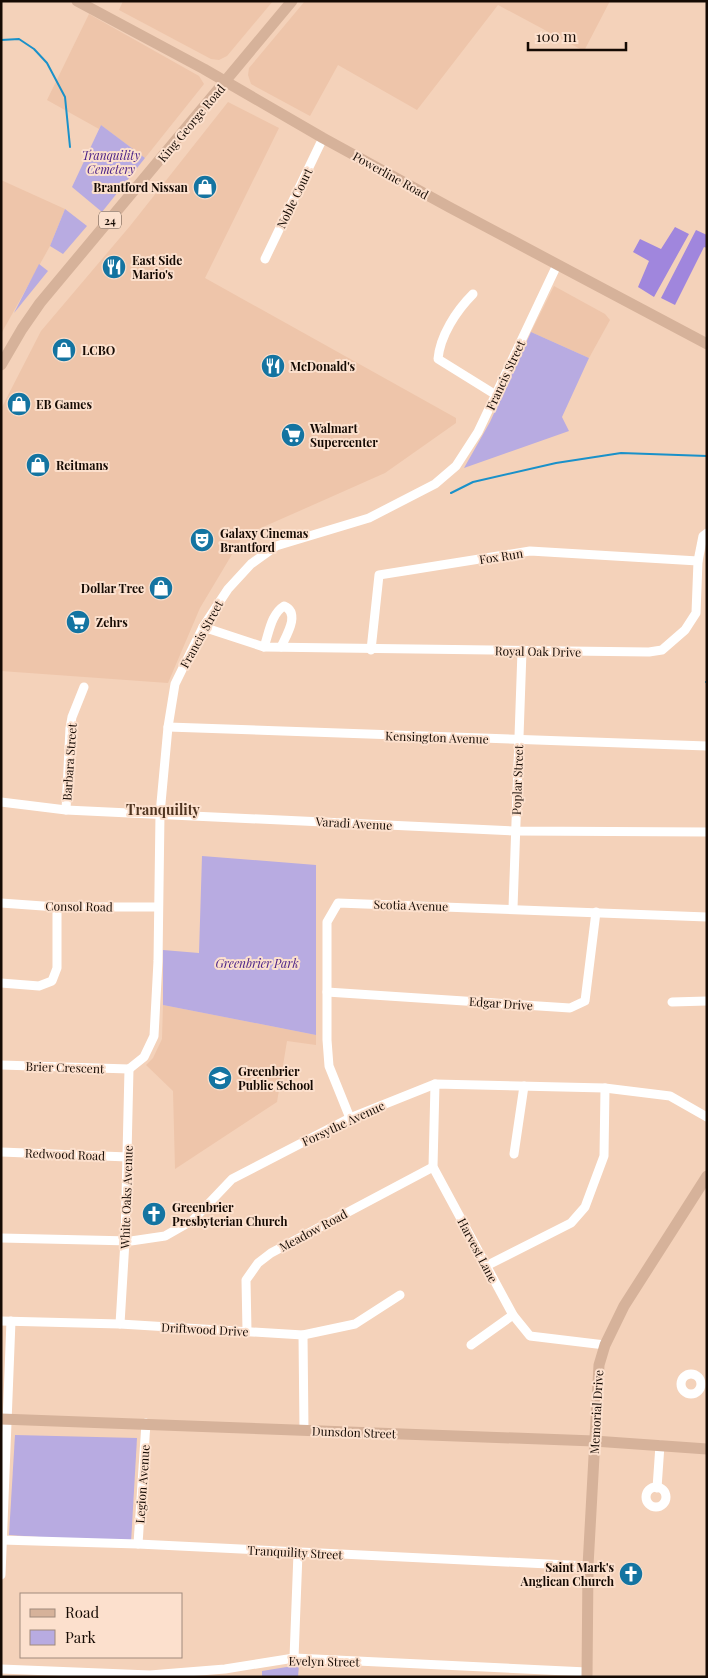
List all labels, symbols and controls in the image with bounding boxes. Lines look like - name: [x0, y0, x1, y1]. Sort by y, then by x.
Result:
- scale bar: [528, 20, 626, 52]
- text: 100 m: [536, 26, 577, 46]
- street label: King George Road: [154, 81, 228, 165]
- park label: Tranquility Cemetery: [82, 147, 140, 177]
- street label: Powerline Road: [350, 148, 432, 202]
- street label: Noble Court: [273, 165, 316, 231]
- shop icon: Brantford Nissan: [192, 174, 218, 200]
- place label: Brantford Nissan: [93, 179, 189, 195]
- road number: 24: [99, 212, 121, 228]
- place label: East Side Mario's: [132, 252, 182, 282]
- restaurant icon: East Side Mario's: [101, 254, 127, 280]
- shop icon: LCBO: [51, 337, 77, 363]
- street label: Francis Street: [482, 337, 528, 412]
- place label: LCBO: [82, 342, 115, 358]
- restaurant icon: McDonald's: [260, 353, 286, 379]
- place label: McDonald's: [290, 358, 356, 374]
- shop icon: EB Games: [6, 391, 32, 417]
- place label: EB Games: [36, 396, 92, 412]
- place label: Walmart Supercenter: [309, 420, 378, 450]
- supermarket icon: Walmart Supercenter: [280, 422, 306, 448]
- shop icon: Reitmans: [25, 452, 51, 478]
- place label: Reitmans: [56, 457, 109, 473]
- place label: Galaxy Cinemas Brantford: [220, 525, 309, 555]
- theatre icon: Galaxy Cinemas Brantford: [189, 527, 215, 553]
- street label: Fox Run: [478, 545, 524, 567]
- shop icon: Dollar Tree: [148, 575, 174, 601]
- place label: Dollar Tree: [81, 580, 144, 596]
- street label: Francis Street: [176, 597, 227, 671]
- supermarket icon: Zehrs: [65, 609, 91, 635]
- place label: Zehrs: [96, 614, 128, 630]
- street label: Royal Oak Drive: [495, 642, 581, 660]
- street label: Barbara Street: [58, 722, 80, 801]
- street label: Kensington Avenue: [385, 727, 489, 747]
- street label: Poplar Street: [508, 744, 526, 815]
- district label: Tranquility: [126, 800, 201, 819]
- street label: Varadi Avenue: [314, 813, 393, 833]
- street label: Scotia Avenue: [373, 896, 449, 914]
- street label: Consol Road: [45, 897, 113, 915]
- park label: Greenbrier Park: [215, 955, 299, 971]
- street label: Edgar Drive: [469, 993, 533, 1013]
- street label: Brier Crescent: [25, 1058, 105, 1076]
- place label: Greenbrier Public School: [238, 1063, 314, 1093]
- school or university icon: Greenbrier Public School: [207, 1065, 233, 1091]
- street label: Forsythe Avenue: [299, 1097, 387, 1149]
- street label: Redwood Road: [25, 1145, 105, 1163]
- street label: White Oaks Avenue: [116, 1145, 136, 1250]
- place label: Greenbrier Presbyterian Church: [172, 1199, 288, 1229]
- church icon: Greenbrier Presbyterian Church: [141, 1201, 167, 1227]
- street label: Meadow Road: [276, 1205, 350, 1255]
- street label: Harvest Lane: [454, 1215, 502, 1285]
- street label: Driftwood Drive: [161, 1319, 249, 1339]
- street label: Memorial Drive: [586, 1370, 606, 1454]
- street label: Dunsdon Street: [312, 1423, 397, 1441]
- street label: Legion Avenue: [131, 1444, 153, 1524]
- street label: Tranquility Street: [247, 1542, 344, 1563]
- place label: Saint Mark's Anglican Church: [520, 1559, 615, 1589]
- church icon: Saint Mark's Anglican Church: [618, 1561, 644, 1587]
- legend: [20, 1593, 182, 1658]
- text: Road: [65, 1602, 99, 1622]
- text: Park: [65, 1627, 97, 1647]
- street label: Evelyn Street: [288, 1652, 360, 1670]

